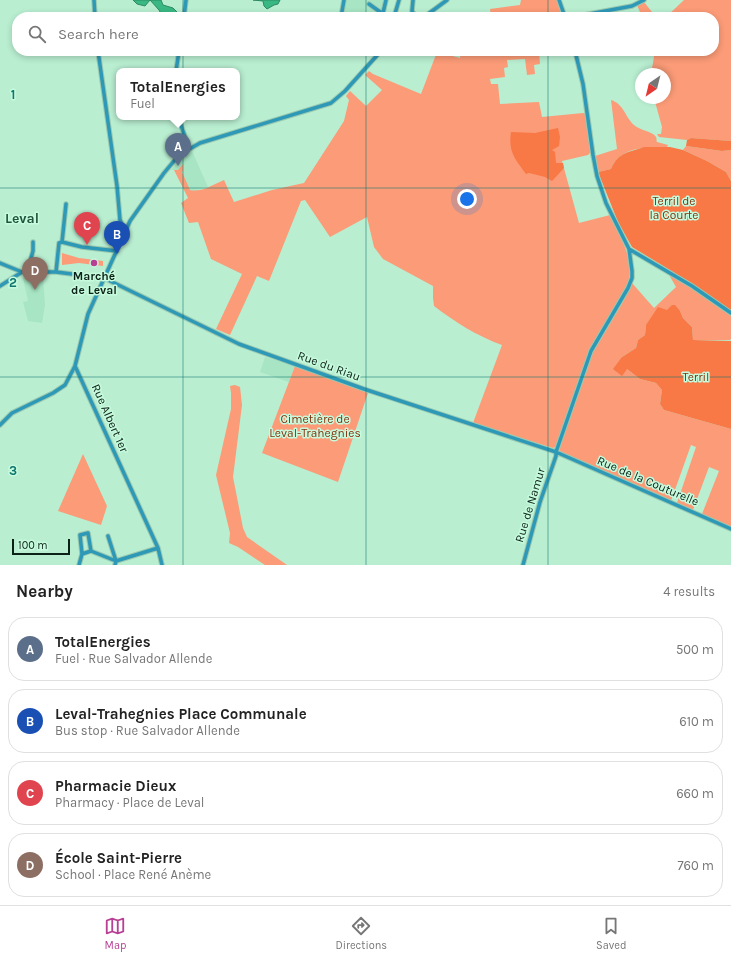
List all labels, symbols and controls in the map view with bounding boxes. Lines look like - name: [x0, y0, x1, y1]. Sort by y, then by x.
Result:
- search box: [12, 12, 719, 56]
- icon: search: [26, 23, 48, 45]
- text: Search here: [58, 25, 139, 43]
- popup: [116, 68, 240, 120]
- north arrow: [635, 68, 671, 104]
- text: TotalEnergies: [130, 78, 226, 96]
- text: 1: [11, 87, 15, 102]
- text: Fuel: [130, 96, 155, 111]
- pin: A: [165, 133, 191, 166]
- your location: [457, 189, 477, 209]
- park label: Terril de la Courte: [649, 194, 699, 222]
- district label: Leval: [5, 210, 39, 227]
- pin: C: [74, 212, 100, 245]
- pin: B: [104, 221, 130, 254]
- pin: D: [22, 257, 48, 290]
- marker: Marché de Leval: [89, 258, 99, 268]
- place label: Marché de Leval: [71, 269, 117, 297]
- text: 2: [9, 275, 17, 290]
- street label: Rue du Riau: [296, 348, 362, 384]
- park label: Terril: [683, 370, 709, 384]
- street label: Rue Albert 1er: [89, 382, 132, 455]
- park label: Cimetière de Leval-Trahegnies: [269, 412, 361, 440]
- street label: Rue de la Couturelle: [595, 453, 701, 509]
- text: 3: [9, 463, 17, 478]
- street label: Rue de Namur: [512, 465, 548, 544]
- scale bar: [12, 537, 70, 556]
- text: 100 m: [18, 539, 48, 552]
- text: Nearby: [16, 581, 73, 601]
- text: 4 results: [663, 584, 715, 599]
- text: TotalEnergies: [55, 633, 151, 651]
- text: A: [26, 642, 34, 657]
- text: 500 m: [676, 642, 714, 657]
- text: Fuel · Rue Salvador Allende: [55, 651, 212, 666]
- text: Leval-Trahegnies Place Communale: [55, 705, 307, 723]
- text: B: [26, 714, 34, 729]
- text: 610 m: [679, 714, 714, 729]
- text: Bus stop · Rue Salvador Allende: [55, 723, 240, 738]
- text: Pharmacie Dieux: [55, 777, 176, 795]
- text: C: [26, 786, 34, 801]
- text: 660 m: [676, 786, 714, 801]
- text: Pharmacy · Place de Leval: [55, 795, 204, 810]
- text: École Saint-Pierre: [55, 849, 182, 867]
- text: D: [26, 858, 34, 873]
- text: 760 m: [677, 858, 714, 873]
- text: School · Place René Anème: [55, 867, 211, 882]
- tab: Map: [104, 915, 126, 952]
- tab: Directions: [335, 915, 387, 952]
- tab: Saved: [596, 915, 627, 952]

